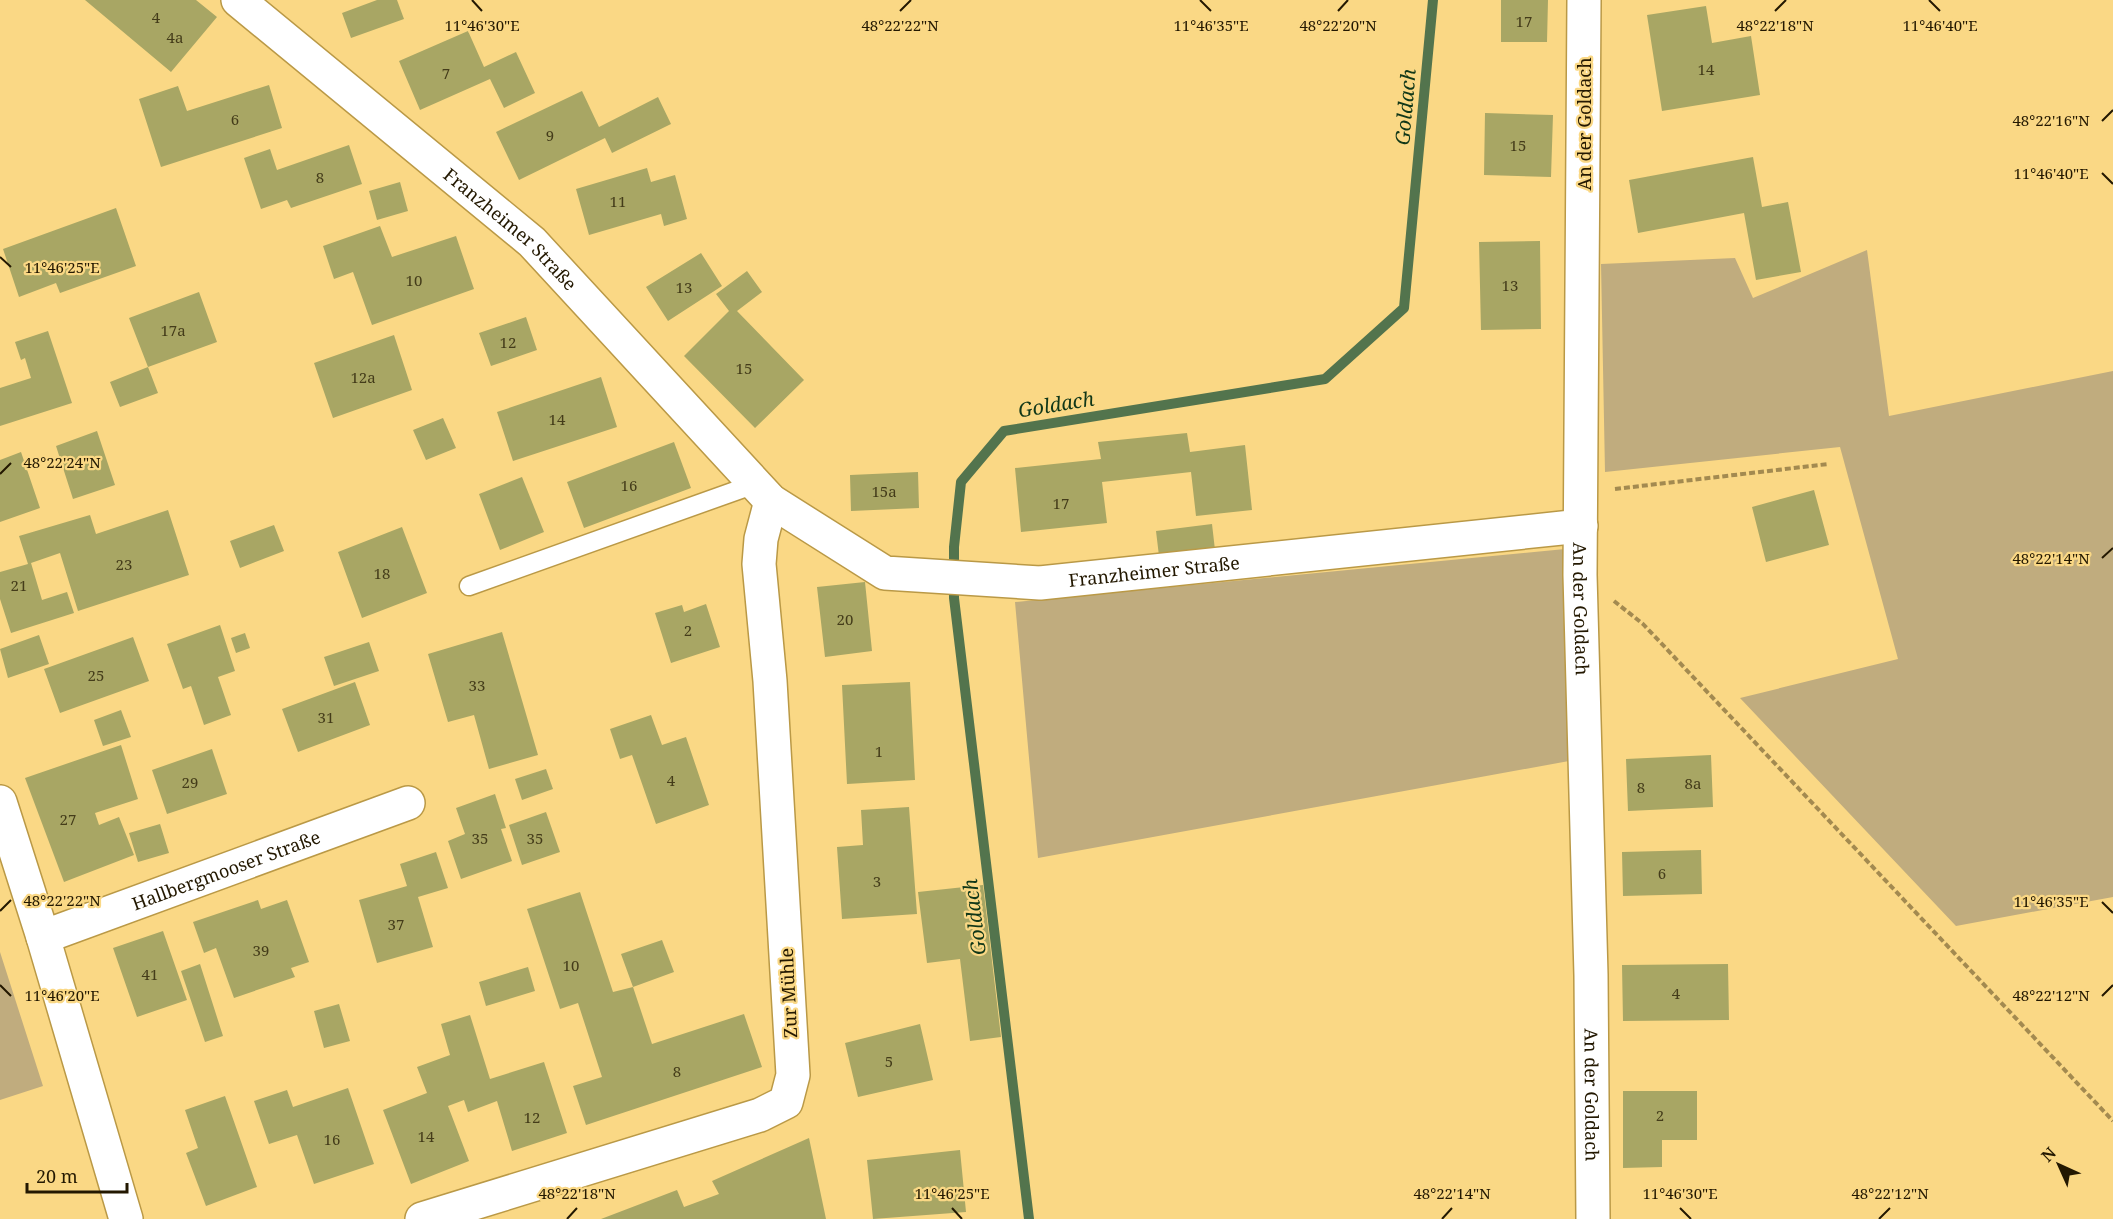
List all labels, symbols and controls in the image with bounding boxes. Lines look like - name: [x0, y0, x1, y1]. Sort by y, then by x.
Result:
- house number: 4: [152, 7, 161, 27]
- house number: 17: [1516, 11, 1532, 31]
- text: 11°46'30"E: [444, 15, 520, 35]
- text: 48°22'22"N: [861, 15, 939, 35]
- text: 11°46'35"E: [1173, 15, 1249, 35]
- text: 48°22'20"N: [1299, 15, 1377, 35]
- text: 48°22'18"N: [1736, 15, 1814, 35]
- text: 11°46'40"E: [1902, 15, 1978, 35]
- house number: 4a: [167, 27, 183, 47]
- street label: An der Goldach: [1572, 57, 1596, 191]
- house number: 14: [1698, 59, 1715, 79]
- house number: 7: [442, 63, 450, 83]
- water label: Goldach: [1388, 68, 1422, 146]
- house number: 6: [231, 109, 239, 129]
- text: 48°22'16"N: [2012, 110, 2090, 130]
- house number: 9: [546, 125, 554, 145]
- house number: 15: [1510, 135, 1526, 155]
- street label: Franzheimer Straße: [439, 162, 582, 295]
- text: 11°46'40"E: [2013, 163, 2089, 183]
- house number: 8: [316, 167, 324, 187]
- house number: 11: [610, 191, 626, 211]
- text: 11°46'25"E: [24, 257, 100, 277]
- house number: 10: [406, 270, 422, 290]
- house number: 13: [1502, 275, 1518, 295]
- house number: 13: [676, 277, 692, 297]
- house number: 17a: [160, 320, 186, 340]
- house number: 12: [500, 332, 516, 352]
- house number: 15: [736, 358, 752, 378]
- house number: 12a: [350, 367, 376, 387]
- water label: Goldach: [1016, 385, 1096, 423]
- house number: 14: [549, 409, 566, 429]
- text: 48°22'24"N: [23, 452, 101, 472]
- house number: 16: [621, 475, 637, 495]
- house number: 15a: [871, 481, 897, 501]
- house number: 17: [1053, 493, 1069, 513]
- street label: An der Goldach: [1568, 542, 1595, 676]
- text: 48°22'14"N: [2012, 548, 2090, 568]
- street label: Franzheimer Straße: [1067, 550, 1241, 592]
- house number: 23: [116, 554, 132, 574]
- house number: 18: [374, 563, 390, 583]
- house number: 21: [11, 575, 27, 595]
- house number: 20: [837, 609, 853, 629]
- house number: 2: [684, 620, 692, 640]
- house number: 25: [88, 665, 104, 685]
- house number: 33: [469, 675, 485, 695]
- house number: 31: [318, 707, 334, 727]
- house number: 1: [875, 741, 883, 761]
- house number: 4: [667, 770, 676, 790]
- house number: 29: [182, 772, 198, 792]
- house number: 8a: [1685, 773, 1701, 793]
- house number: 8: [1637, 777, 1645, 797]
- house number: 27: [60, 809, 76, 829]
- street label: Hallbergmooser Straße: [129, 824, 324, 915]
- house number: 35: [472, 828, 488, 848]
- house number: 35: [527, 828, 543, 848]
- house number: 6: [1658, 863, 1666, 883]
- house number: 3: [873, 871, 881, 891]
- water label: Goldach: [956, 877, 992, 957]
- text: 48°22'22"N: [23, 890, 101, 910]
- text: 11°46'35"E: [2013, 891, 2089, 911]
- house number: 37: [388, 914, 404, 934]
- house number: 39: [253, 940, 269, 960]
- street label: Zur Mühle: [774, 947, 802, 1039]
- house number: 10: [563, 955, 579, 975]
- house number: 41: [142, 964, 158, 984]
- house number: 4: [1672, 983, 1681, 1003]
- text: 11°46'20"E: [24, 985, 100, 1005]
- text: 48°22'12"N: [2012, 985, 2090, 1005]
- street label: An der Goldach: [1579, 1028, 1605, 1162]
- house number: 5: [885, 1051, 893, 1071]
- house number: 8: [673, 1061, 681, 1081]
- house number: 2: [1656, 1105, 1664, 1125]
- house number: 12: [524, 1107, 540, 1127]
- house number: 14: [418, 1126, 435, 1146]
- house number: 16: [324, 1129, 340, 1149]
- north arrow: [2029, 1135, 2089, 1195]
- text: N: [2036, 1142, 2061, 1167]
- scale bar: [27, 1156, 128, 1194]
- text: 20 m: [36, 1164, 78, 1188]
- text: 48°22'18"N: [538, 1183, 616, 1203]
- text: 11°46'25"E: [914, 1183, 990, 1203]
- text: 48°22'14"N: [1413, 1183, 1491, 1203]
- text: 11°46'30"E: [1642, 1183, 1718, 1203]
- text: 48°22'12"N: [1851, 1183, 1929, 1203]

